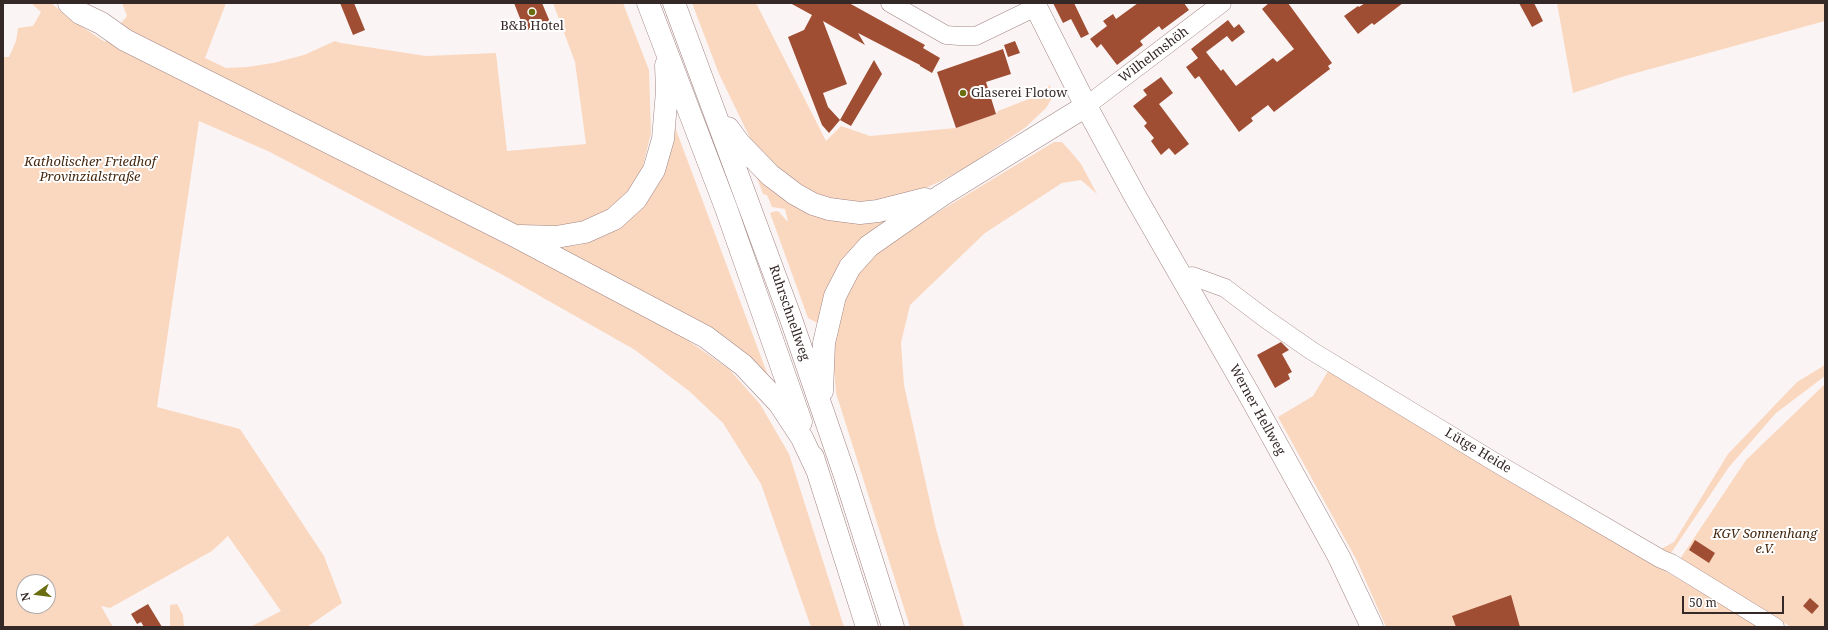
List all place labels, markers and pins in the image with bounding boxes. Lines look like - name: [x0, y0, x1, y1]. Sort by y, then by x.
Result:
- marker: B&B Hotel: [527, 7, 537, 17]
- place label: B&B Hotel: [500, 18, 564, 34]
- place label: Glaserei Flotow: [971, 85, 1068, 101]
- marker: Glaserei Flotow: [958, 88, 968, 98]

